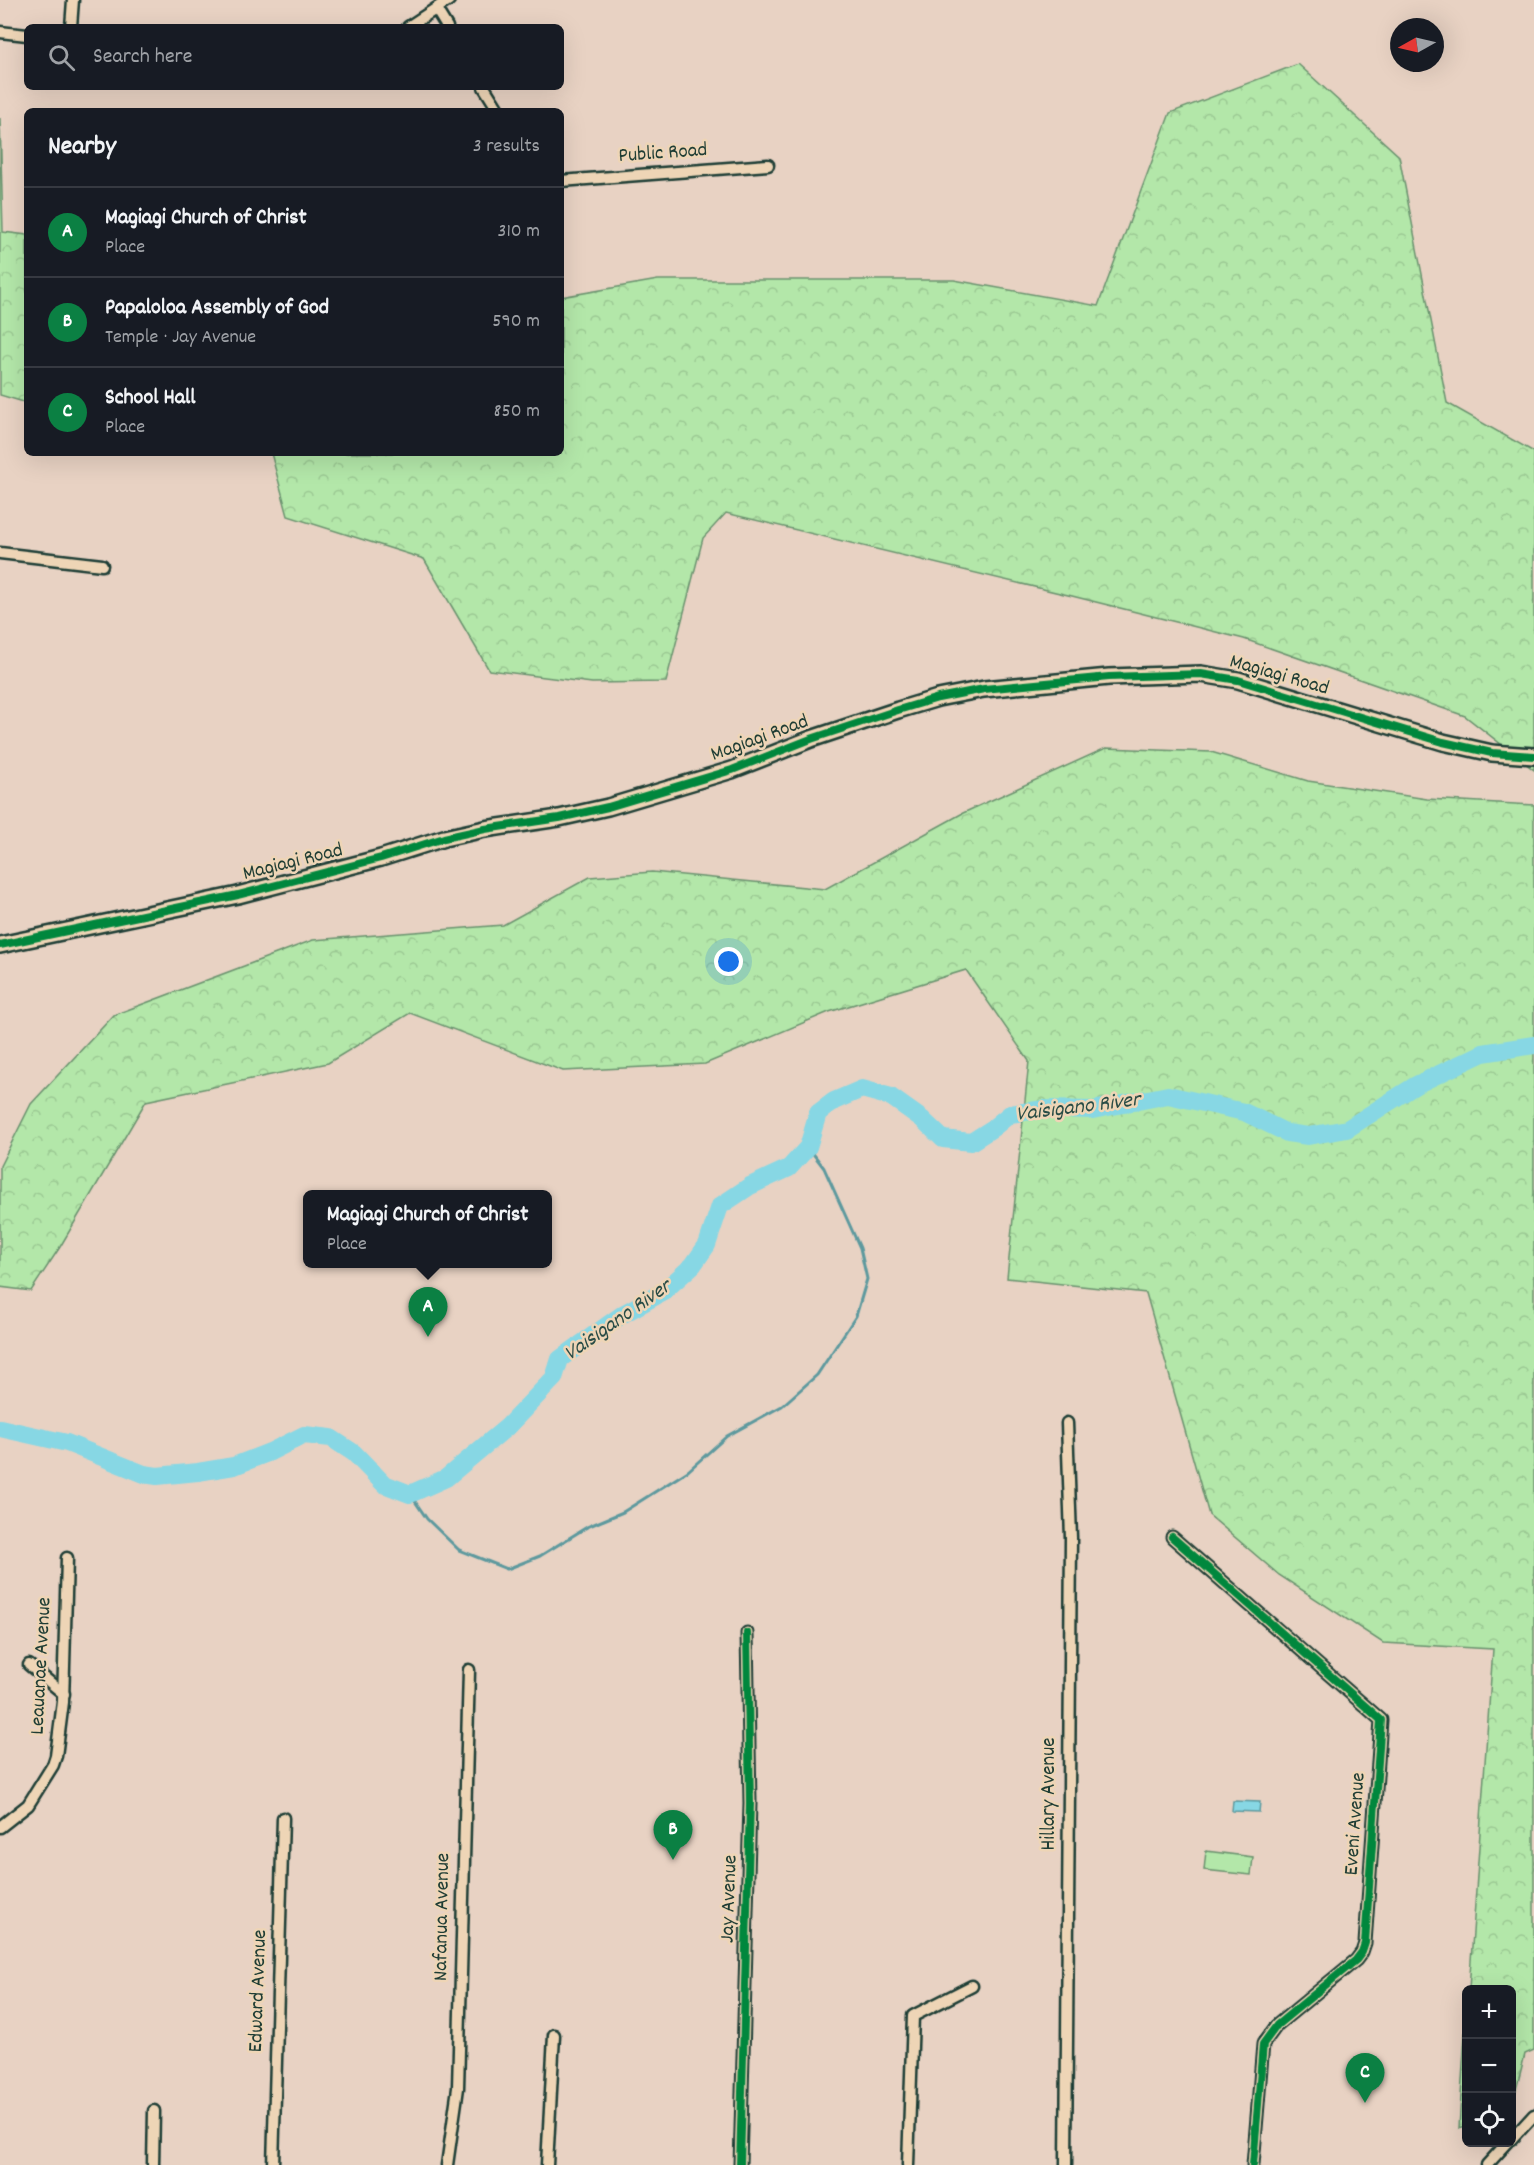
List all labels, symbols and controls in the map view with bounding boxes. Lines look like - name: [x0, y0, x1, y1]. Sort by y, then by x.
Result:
- north arrow: [1390, 18, 1444, 72]
- search box: [24, 24, 564, 90]
- icon: search: [45, 41, 78, 74]
- text: Search here: [93, 42, 192, 73]
- text: Nearby: [48, 129, 116, 166]
- text: 3 results: [473, 133, 540, 161]
- street label: Public Road: [618, 136, 708, 172]
- text: Magiagi Church of Christ: [105, 203, 307, 234]
- text: A: [62, 218, 73, 246]
- text: 310 m: [498, 218, 540, 246]
- text: Place: [105, 234, 145, 262]
- text: Papaloloa Assembly of God: [105, 293, 329, 324]
- text: B: [63, 308, 72, 336]
- text: 590 m: [492, 308, 540, 336]
- text: Temple · Jay Avenue: [105, 324, 256, 352]
- text: School Hall: [105, 383, 196, 414]
- text: C: [63, 398, 72, 426]
- text: 850 m: [494, 398, 540, 426]
- text: Place: [105, 414, 145, 442]
- street label: Magiagi Road: [1226, 647, 1332, 705]
- street label: Magiagi Road: [707, 707, 813, 771]
- street label: Magiagi Road: [240, 836, 346, 890]
- your location: [714, 947, 743, 976]
- water label: Vaisigano River: [1014, 1085, 1145, 1131]
- popup: [303, 1190, 552, 1268]
- text: Magiagi Church of Christ: [327, 1200, 528, 1231]
- text: Place: [327, 1231, 367, 1259]
- water label: Vaisigano River: [558, 1271, 680, 1370]
- pin: A: [408, 1288, 448, 1337]
- street label: Leauanae Avenue: [23, 1596, 61, 1736]
- street label: Hillary Avenue: [1035, 1737, 1065, 1851]
- street label: Eveni Avenue: [1337, 1771, 1375, 1877]
- pin: B: [654, 1810, 692, 1860]
- street label: Nafanua Avenue: [427, 1853, 459, 1981]
- street label: Jay Avenue: [713, 1854, 747, 1944]
- street label: Edward Avenue: [242, 1929, 276, 2053]
- map controls: [1462, 1985, 1516, 2147]
- button: +: [1462, 1985, 1516, 2039]
- button: −: [1462, 2039, 1516, 2093]
- pin: C: [1346, 2054, 1384, 2103]
- button: locate: [1462, 2093, 1516, 2147]

